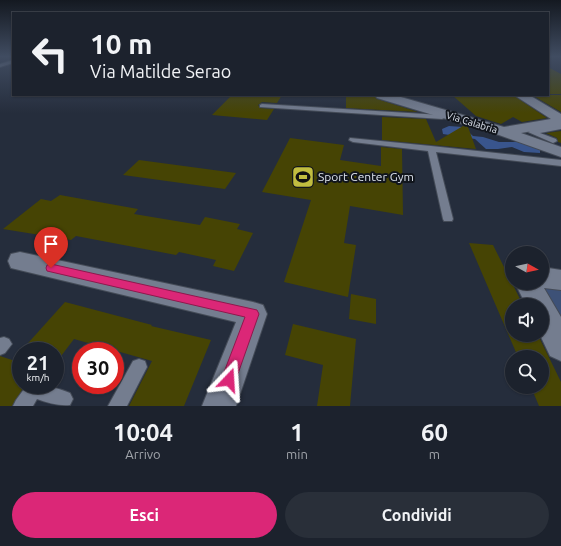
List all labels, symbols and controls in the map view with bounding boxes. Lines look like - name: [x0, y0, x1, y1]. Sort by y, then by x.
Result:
- icon: left: [24, 28, 76, 80]
- text: 10 m: [90, 28, 152, 59]
- text: Via Matilde Serao: [90, 61, 231, 81]
- street label: Via Calabria: [445, 109, 499, 135]
- sports icon: Sport Center Gym: [290, 164, 316, 190]
- place label: Sport Center Gym: [318, 170, 414, 183]
- pin: [34, 227, 68, 268]
- icon: arrive: [40, 233, 62, 255]
- north arrow: [505, 246, 549, 290]
- map controls: [505, 246, 549, 394]
- button: sound: [505, 298, 549, 342]
- speed limit sign: 30: [72, 342, 124, 394]
- button: search: [505, 350, 549, 394]
- text: 21: [27, 351, 49, 374]
- position arrow: [208, 359, 250, 401]
- text: km/h: [26, 372, 50, 383]
- text: 10:04: [113, 419, 173, 446]
- text: 1: [290, 419, 304, 446]
- text: 60: [421, 419, 448, 446]
- text: Arrivo: [125, 447, 161, 461]
- text: min: [286, 447, 308, 461]
- text: m: [429, 447, 440, 461]
- button: Esci: [12, 492, 277, 538]
- button: Condividi: [285, 492, 549, 538]

